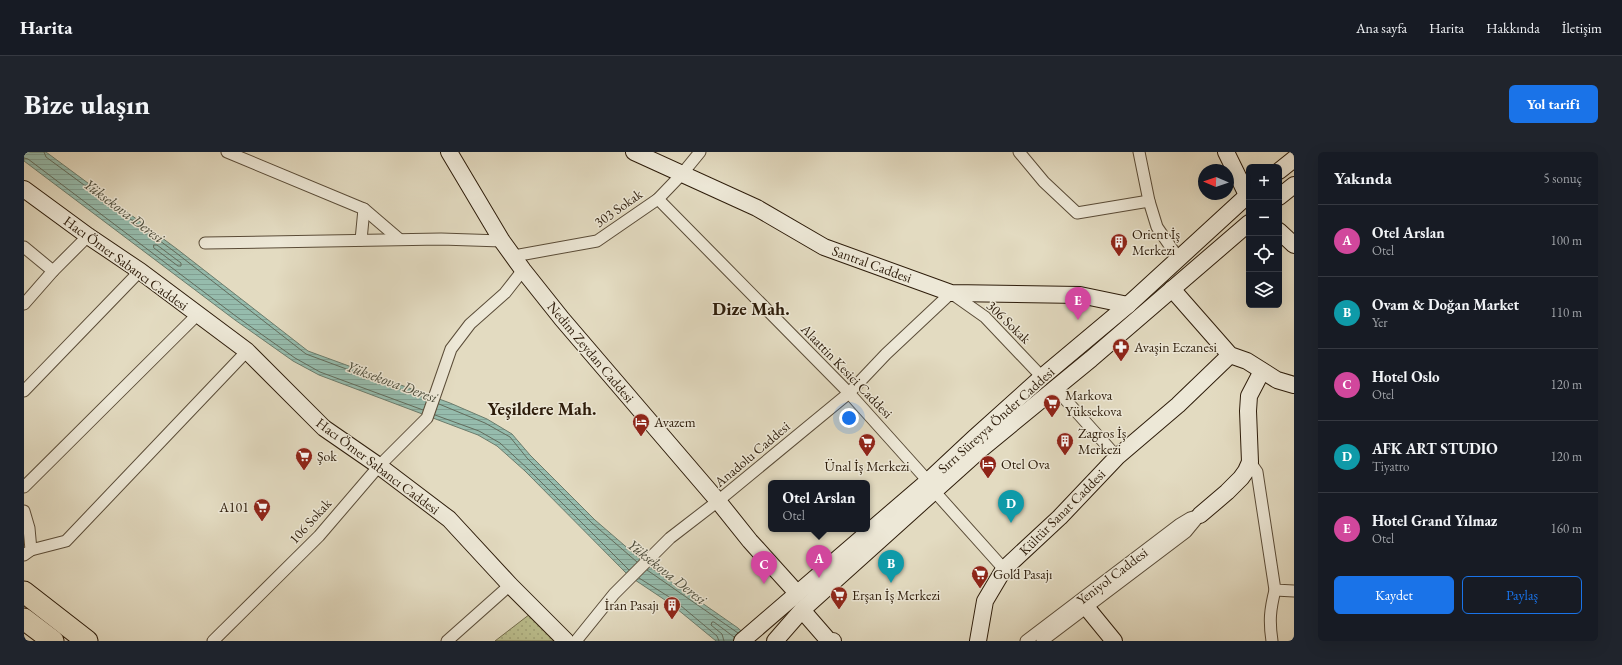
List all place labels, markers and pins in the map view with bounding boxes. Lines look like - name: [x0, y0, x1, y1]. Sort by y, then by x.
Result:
- place label: Orient İş Merkezi: [1132, 225, 1181, 259]
- building icon: Orient İş Merkezi: [1109, 232, 1129, 257]
- pin: E: [1065, 287, 1091, 320]
- pharmacy icon: Avaşin Eczanesi: [1111, 337, 1131, 362]
- place label: Avaşin Eczanesi: [1133, 338, 1217, 356]
- place label: Markova Yüksekova: [1065, 386, 1122, 420]
- supermarket icon: Markova Yüksekova: [1042, 393, 1062, 418]
- hotel icon: Avazem: [631, 412, 651, 437]
- place label: Avazem: [653, 413, 696, 431]
- place label: Zagros İş Merkezi: [1078, 424, 1127, 458]
- building icon: Zagros İş Merkezi: [1055, 431, 1075, 456]
- supermarket icon: Ünal İş Merkezi: [857, 432, 877, 457]
- supermarket icon: Şok: [294, 446, 314, 471]
- place label: Şok: [317, 447, 337, 465]
- hotel icon: Otel Ova: [978, 454, 998, 479]
- place label: Otel Ova: [1001, 455, 1050, 473]
- place label: Ünal İş Merkezi: [825, 457, 910, 475]
- pin: D: [998, 490, 1024, 523]
- supermarket icon: A101: [252, 497, 272, 522]
- place label: A101: [218, 498, 249, 516]
- pin: A: [806, 545, 832, 578]
- pin: B: [878, 550, 904, 583]
- pin: C: [751, 551, 777, 584]
- supermarket icon: Gold Pasajı: [970, 564, 990, 589]
- place label: Gold Pasajı: [993, 565, 1053, 583]
- supermarket icon: Erşan İş Merkezi: [829, 585, 849, 610]
- place label: Erşan İş Merkezi: [852, 586, 941, 604]
- building icon: İran Pasajı: [662, 595, 682, 620]
- place label: İran Pasajı: [605, 596, 660, 614]

